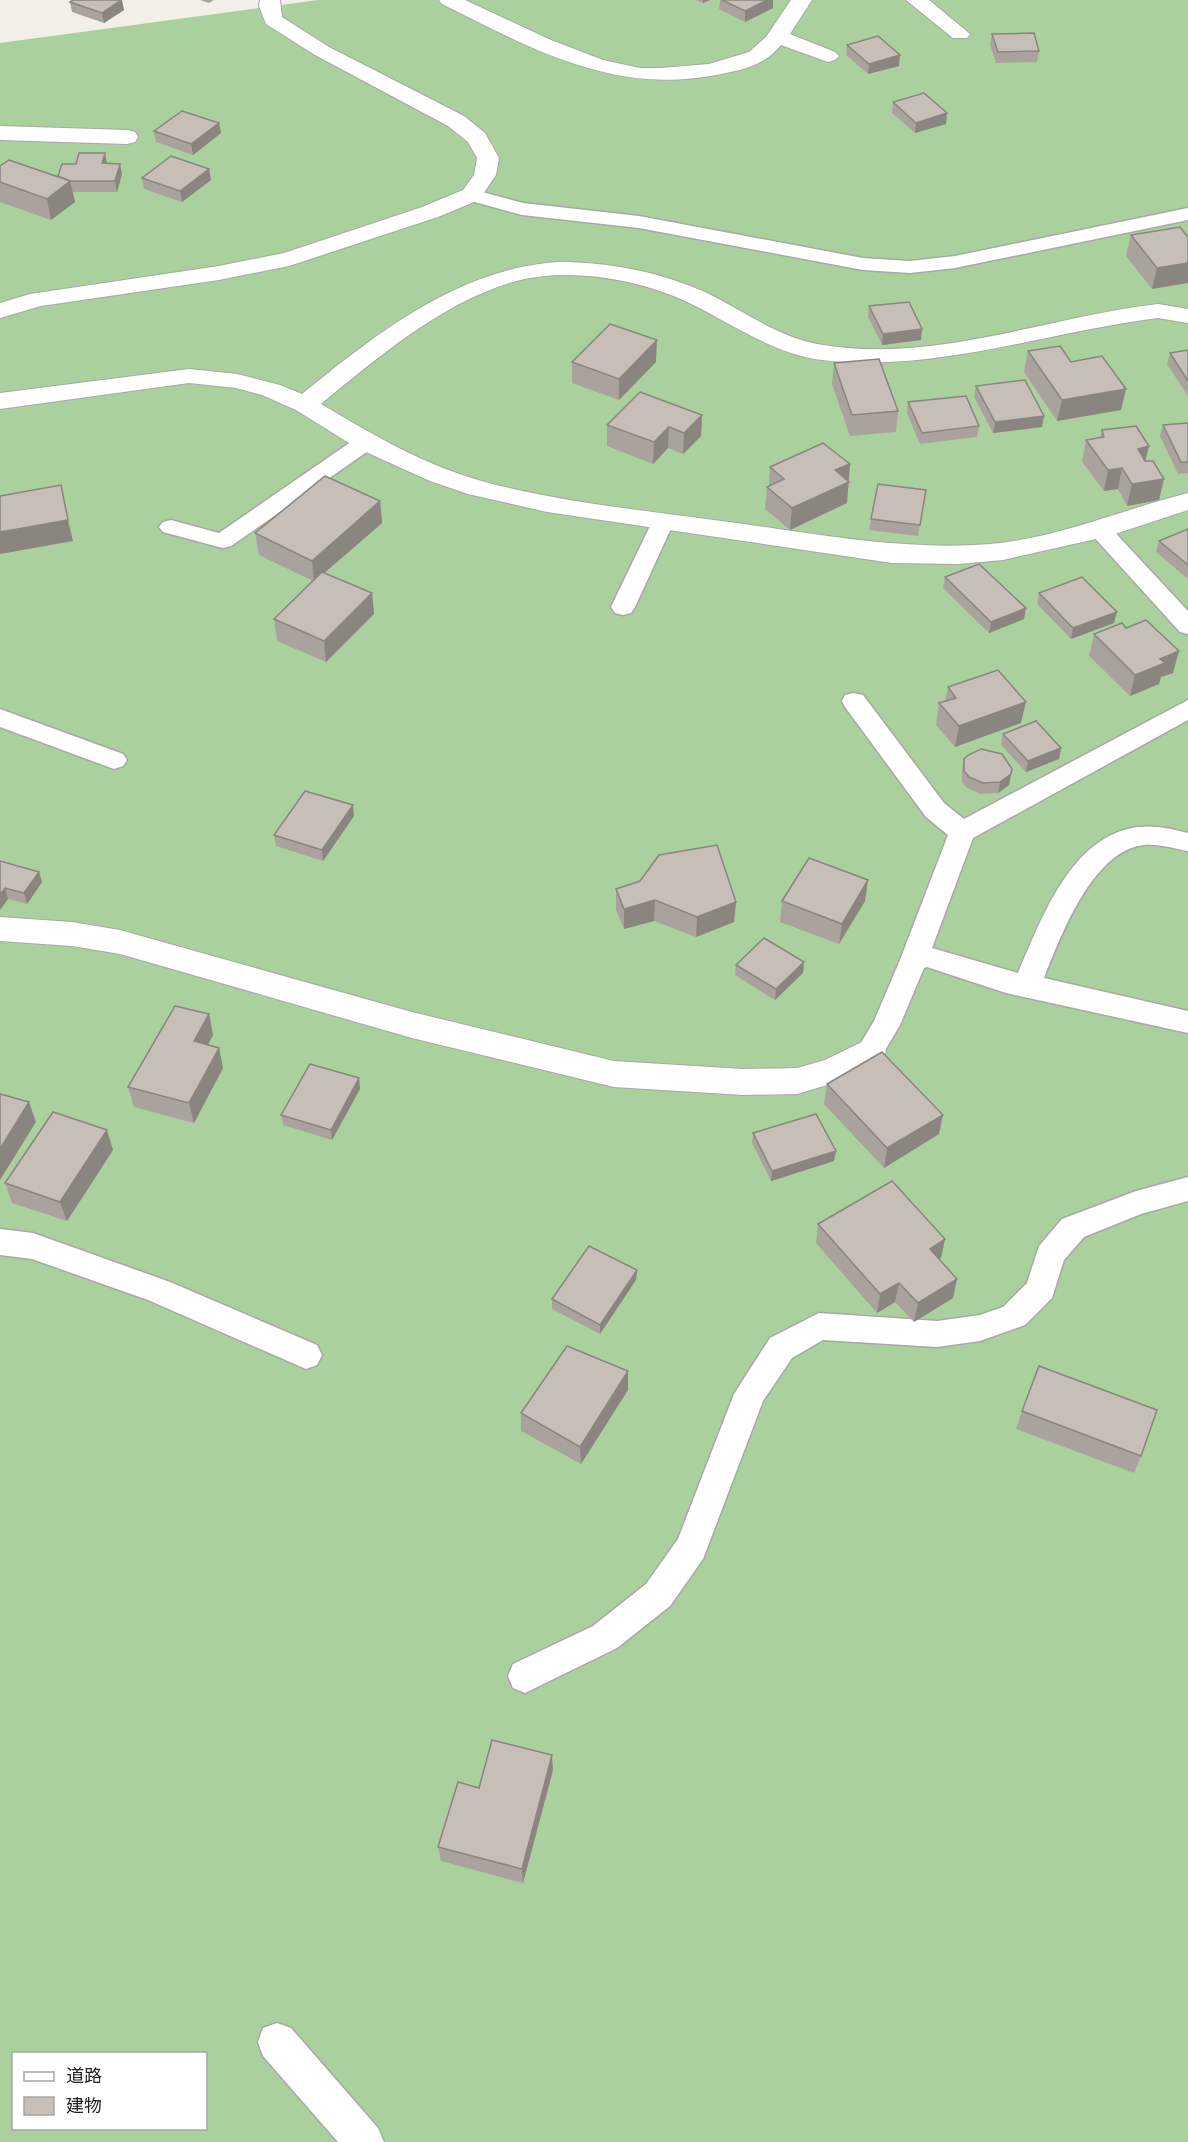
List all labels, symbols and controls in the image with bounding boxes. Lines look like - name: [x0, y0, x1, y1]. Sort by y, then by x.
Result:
- legend: [12, 2052, 207, 2130]
- text: 道路: [66, 2065, 102, 2087]
- text: 建物: [66, 2095, 102, 2117]

